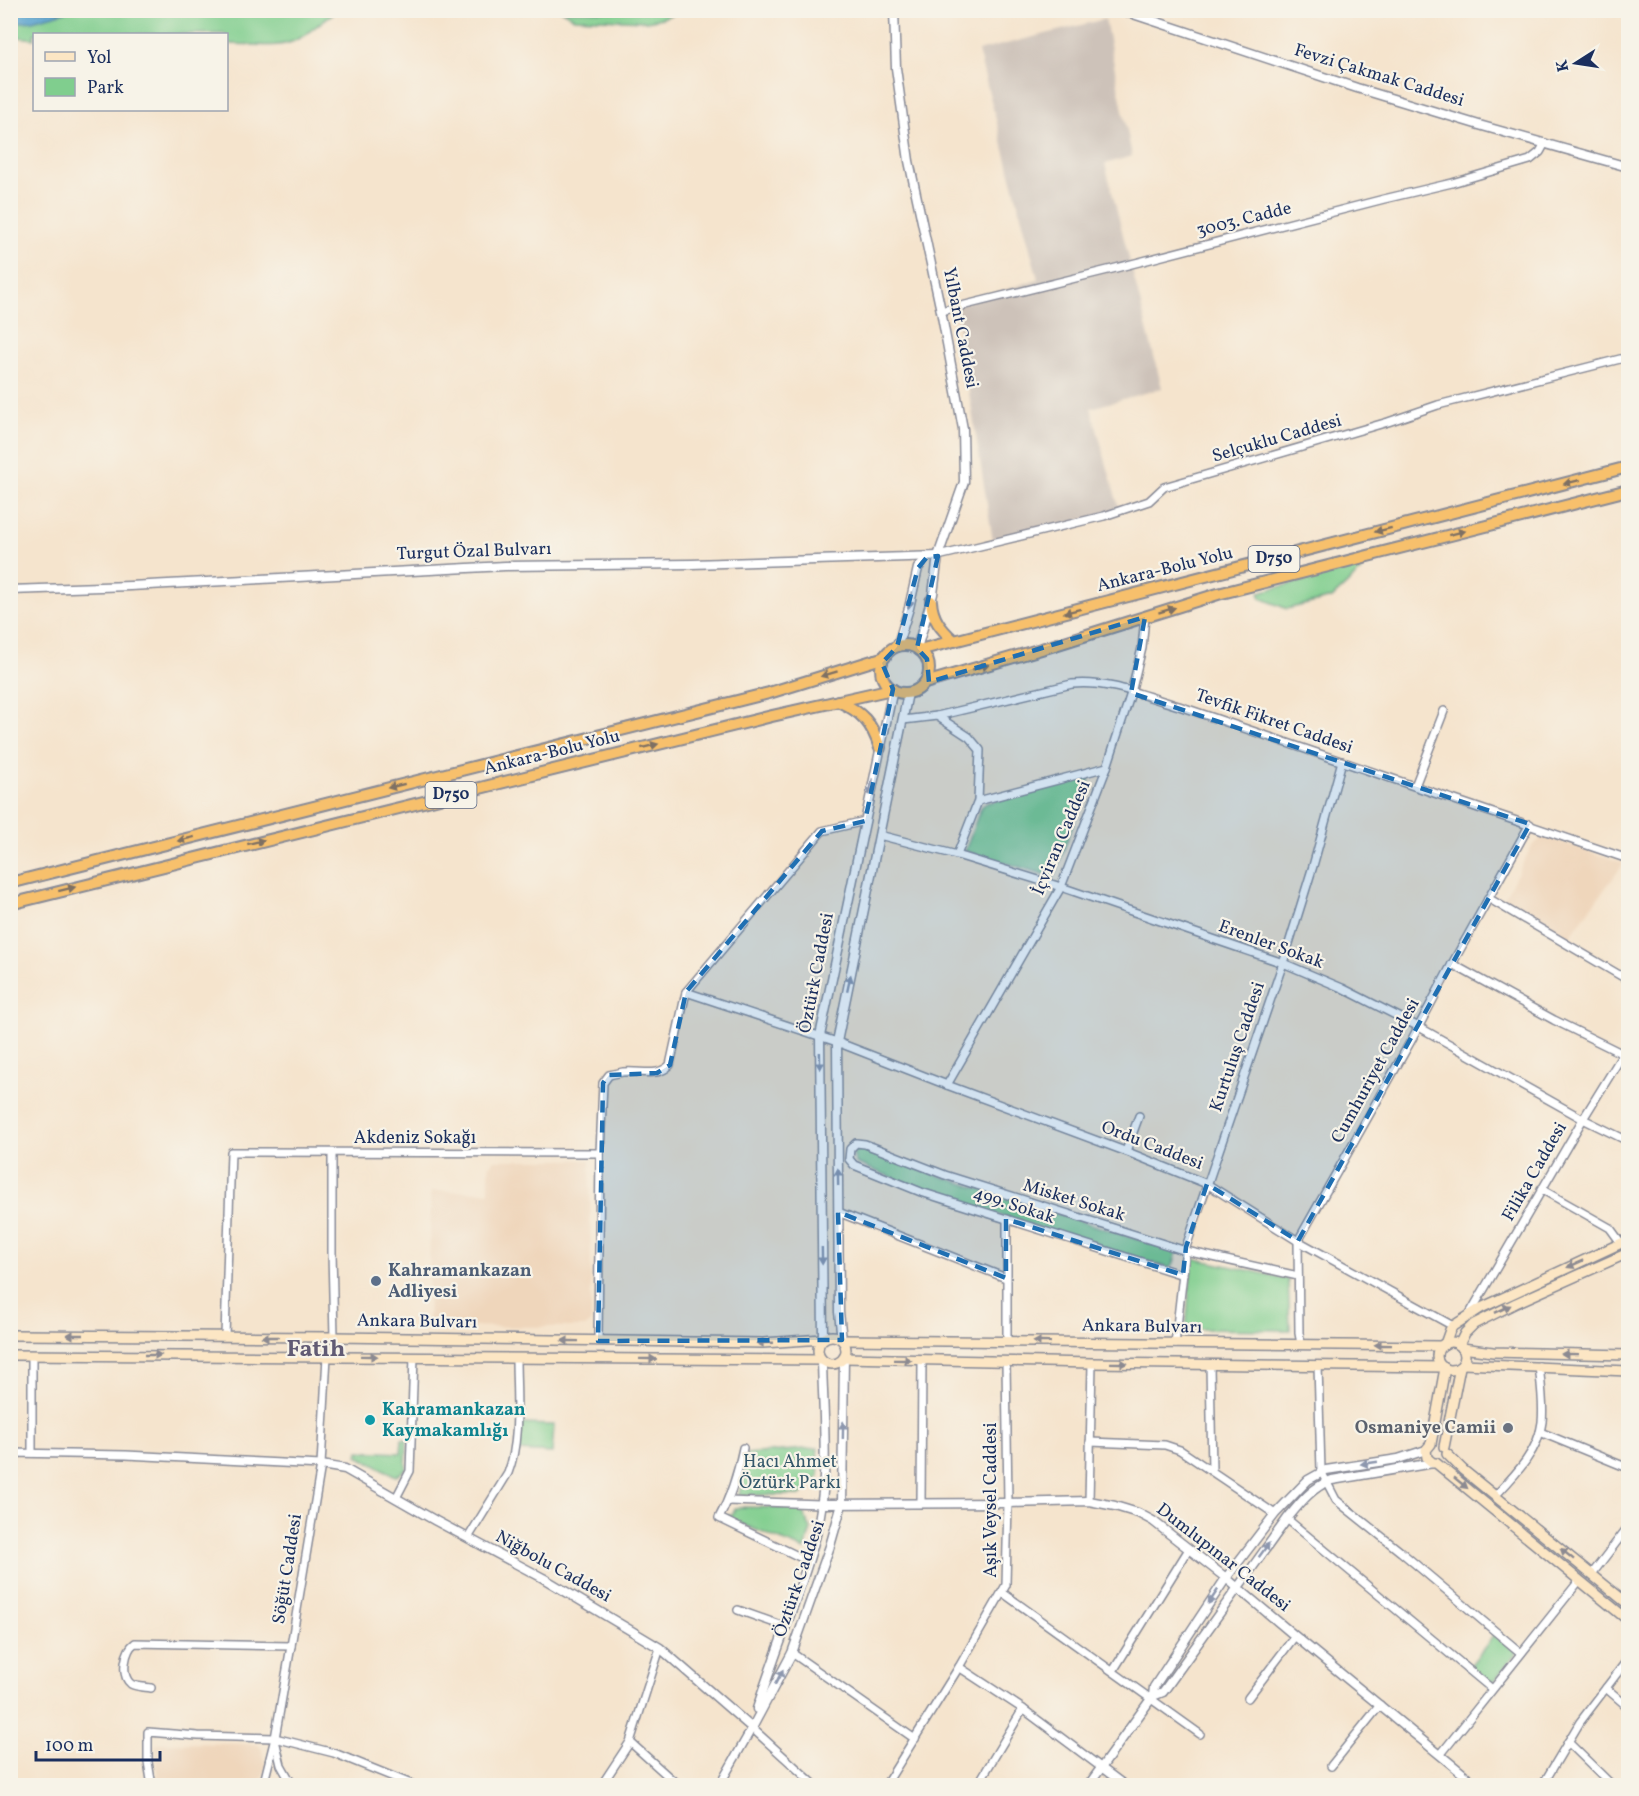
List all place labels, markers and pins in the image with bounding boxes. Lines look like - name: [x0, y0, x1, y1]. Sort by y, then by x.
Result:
- place label: Kahramankazan Adliyesi: [388, 1259, 532, 1305]
- marker: Kahramankazan Adliyesi: [369, 1274, 383, 1288]
- place label: Kahramankazan Kaymakamlığı: [382, 1398, 526, 1444]
- marker: Kahramankazan Kaymakamlığı: [363, 1413, 377, 1427]
- place label: Osmaniye Camii: [1355, 1416, 1496, 1441]
- marker: Osmaniye Camii: [1501, 1421, 1515, 1435]

